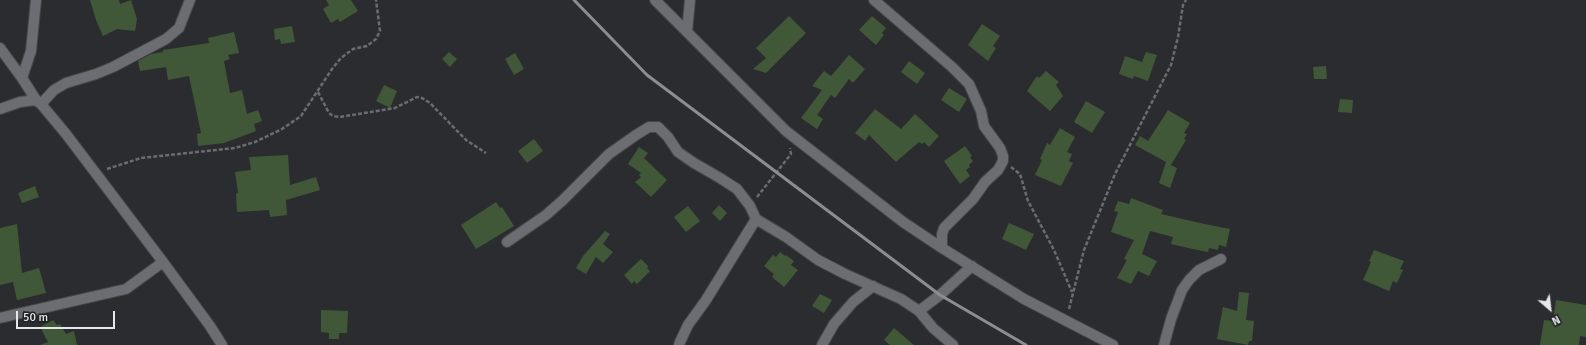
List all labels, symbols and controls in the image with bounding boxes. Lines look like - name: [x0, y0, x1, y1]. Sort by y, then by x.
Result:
- north arrow: [1530, 289, 1570, 329]
- scale bar: [18, 303, 117, 329]
- text: 50 m: [23, 310, 48, 325]
- text: N: [1549, 313, 1562, 328]

